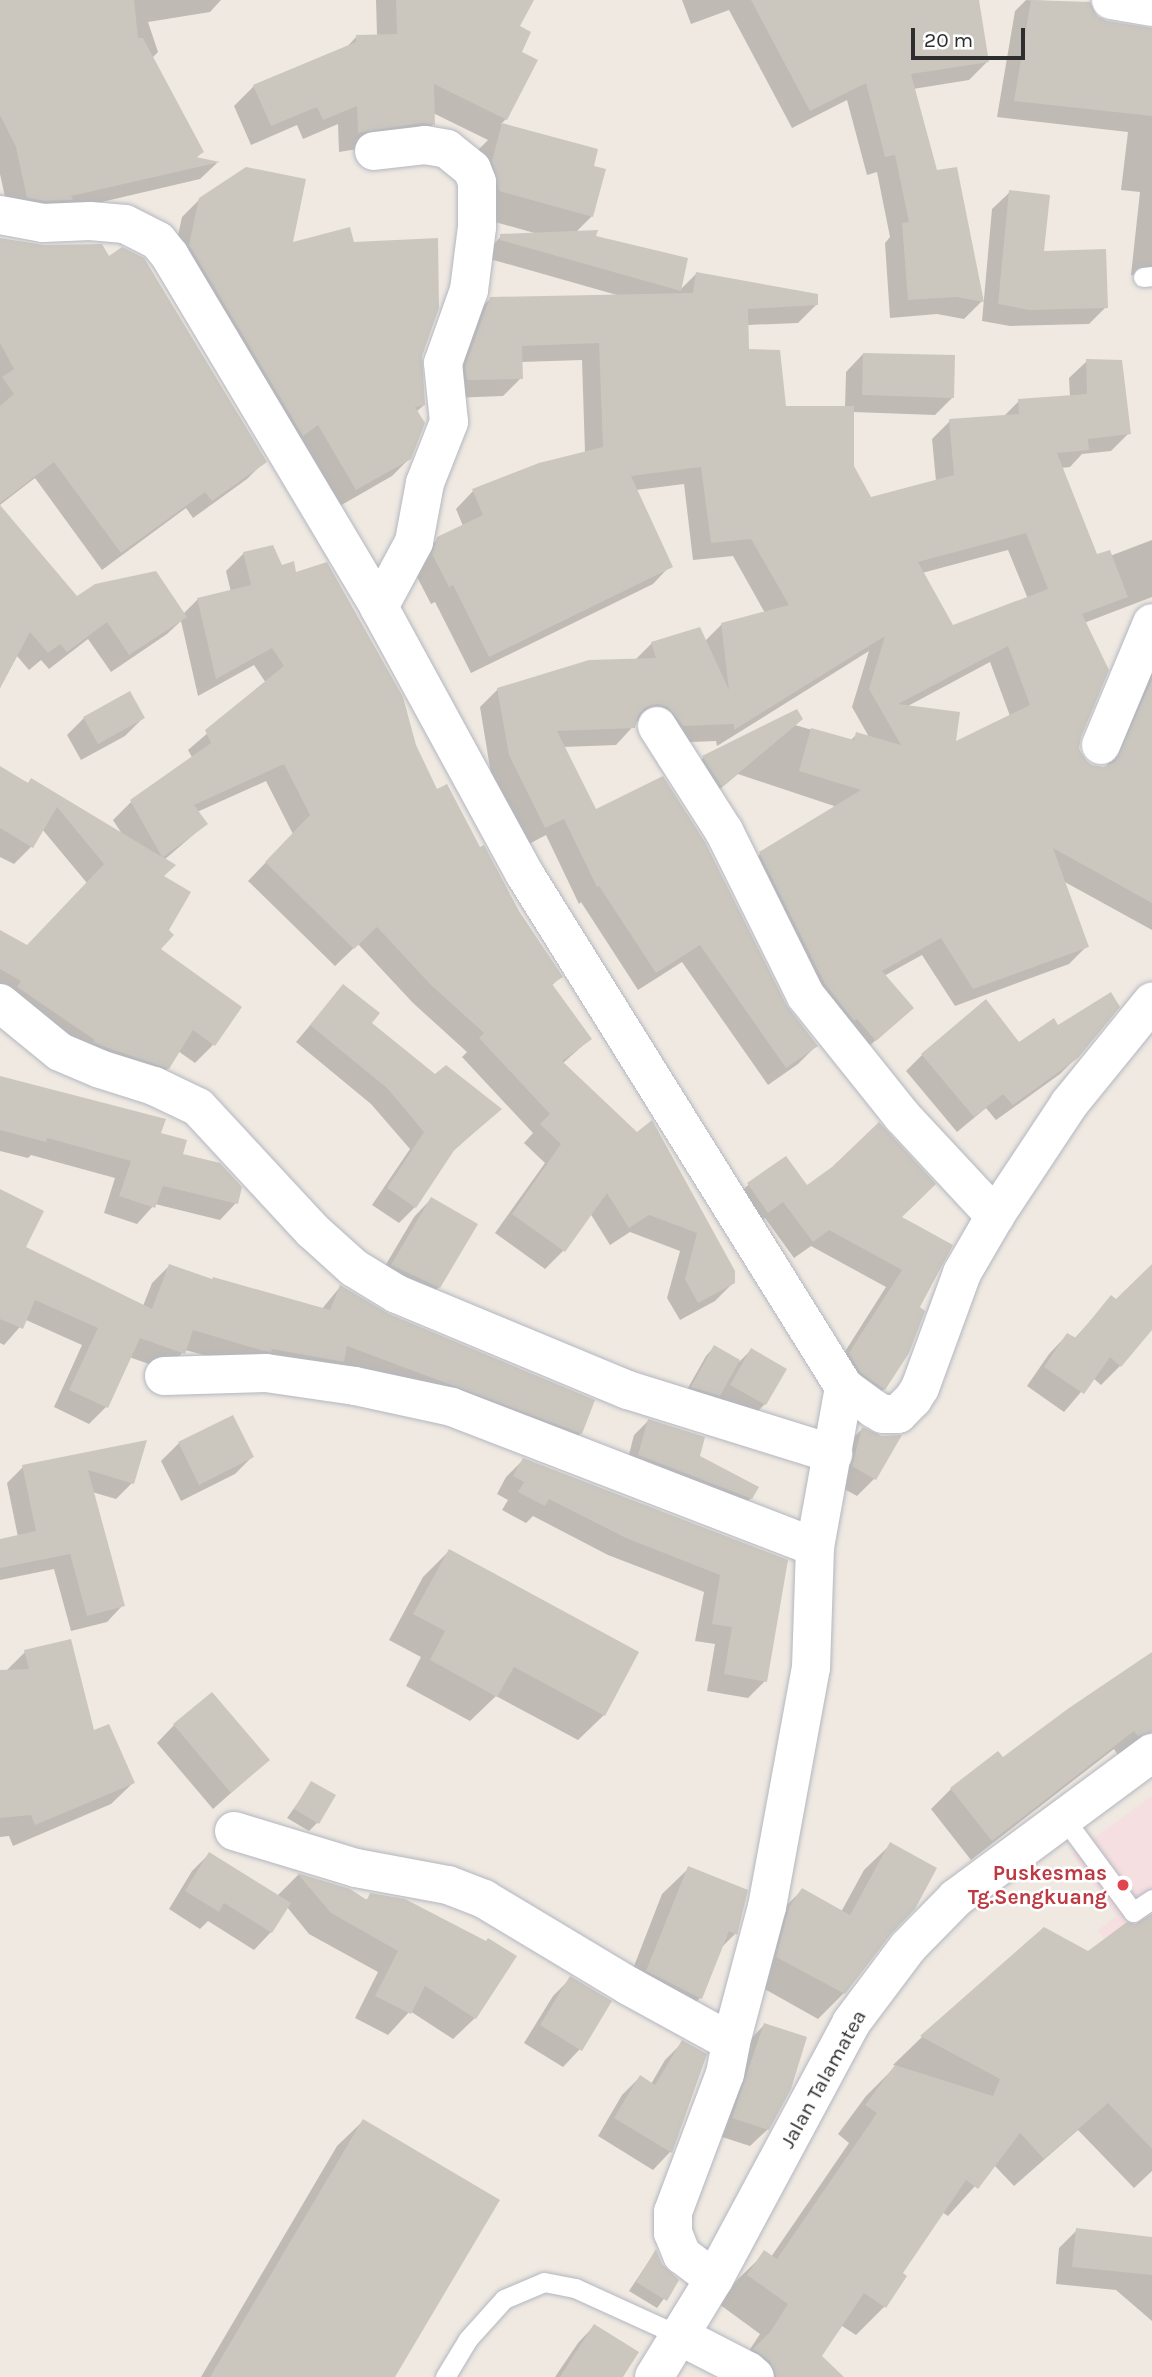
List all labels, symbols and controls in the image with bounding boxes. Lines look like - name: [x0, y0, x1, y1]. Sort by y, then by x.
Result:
- scale bar: [914, 14, 1028, 58]
- text: 20 m: [924, 28, 973, 52]
- place label: Puskesmas Tg.Sengkuang: [968, 1860, 1107, 1910]
- marker: Puskesmas Tg.Sengkuang: [1113, 1875, 1133, 1895]
- street label: Jalan Talamatea: [775, 2005, 871, 2153]

